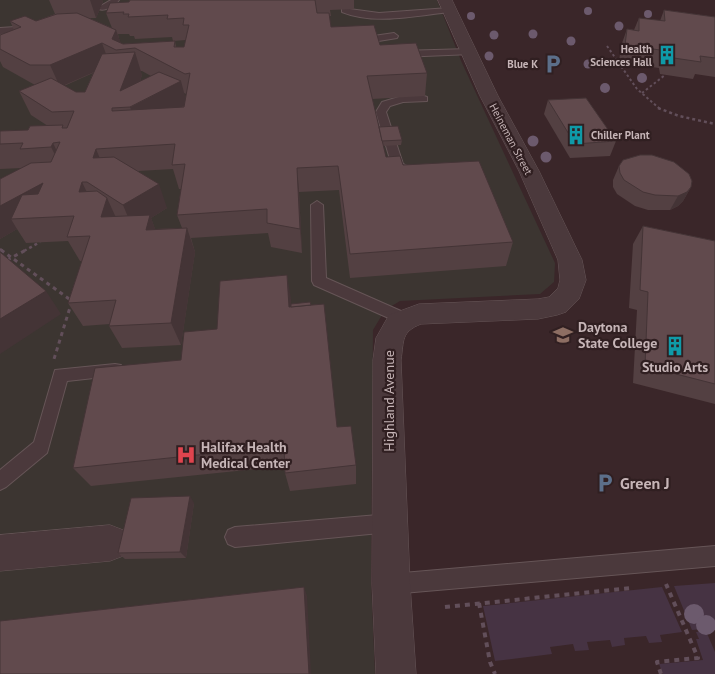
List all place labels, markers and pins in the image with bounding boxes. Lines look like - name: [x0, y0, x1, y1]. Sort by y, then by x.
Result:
- place label: Health Sciences Hall: [590, 42, 653, 69]
- building icon: Health Sciences Hall: [656, 44, 678, 66]
- parking icon: Blue K: [542, 53, 564, 75]
- place label: Blue K: [507, 57, 538, 71]
- building icon: Chiller Plant: [565, 124, 587, 146]
- place label: Chiller Plant: [591, 128, 650, 142]
- place label: Daytona State College: [578, 318, 657, 352]
- school or university icon: Daytona State College: [552, 324, 574, 346]
- building icon: Studio Arts: [664, 335, 686, 357]
- place label: Studio Arts: [642, 358, 708, 376]
- place label: Halifax Health Medical Center: [201, 438, 290, 472]
- hospital icon: Halifax Health Medical Center: [175, 444, 197, 466]
- parking icon: Green J: [594, 472, 616, 494]
- place label: Green J: [620, 473, 670, 493]

